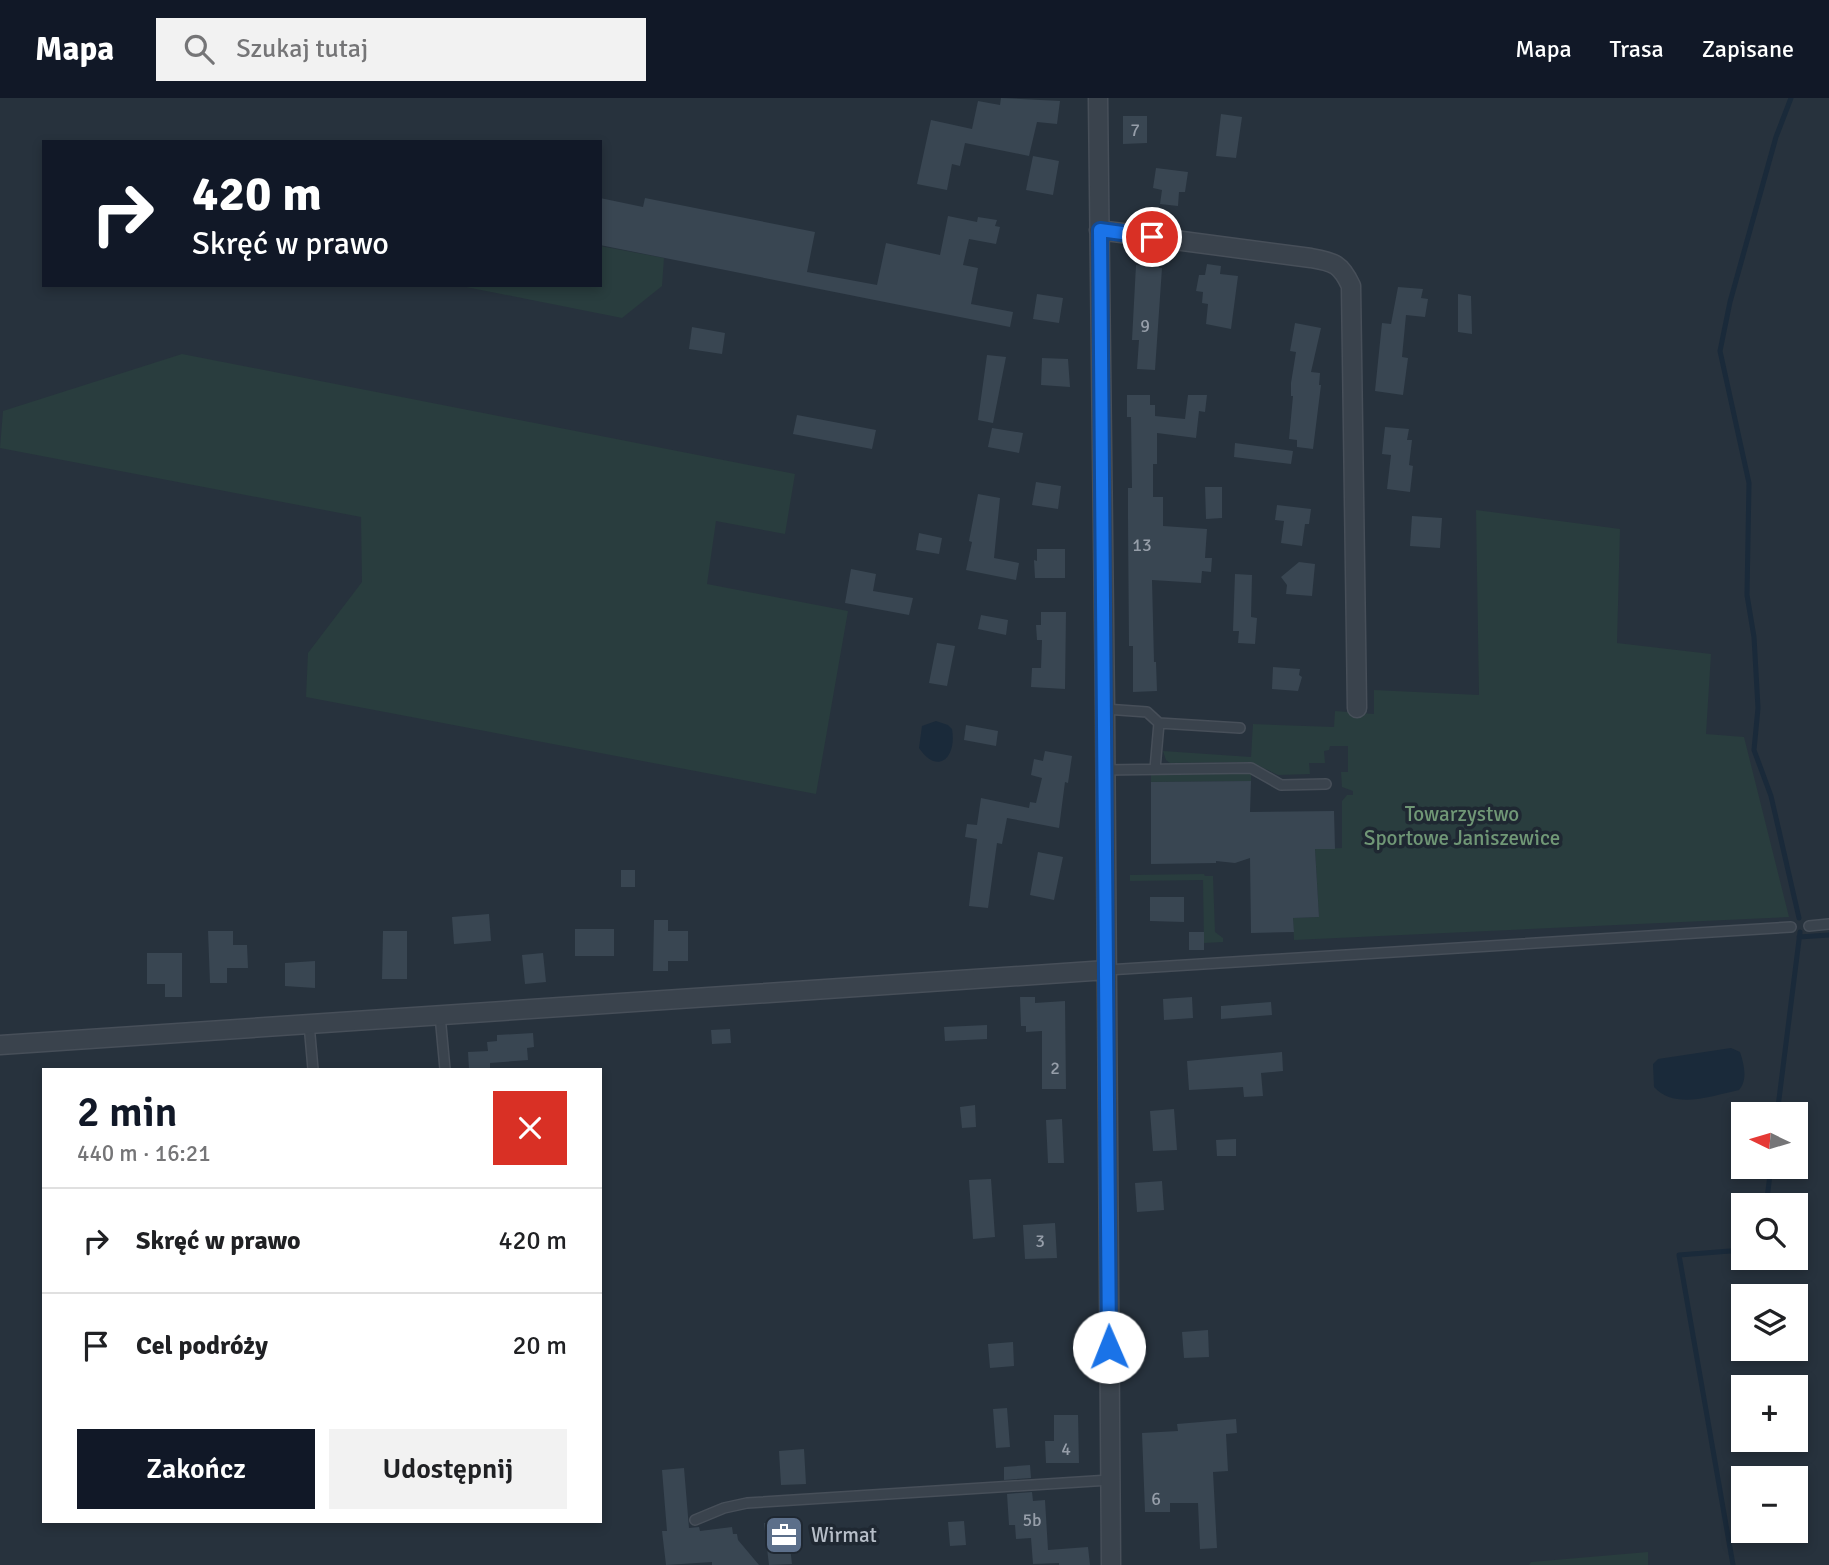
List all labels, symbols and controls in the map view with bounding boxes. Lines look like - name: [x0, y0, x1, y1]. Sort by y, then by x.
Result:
- search box: [156, 18, 646, 81]
- text: Mapa: [35, 29, 114, 70]
- icon: search: [180, 30, 218, 68]
- text: Szukaj tutaj: [236, 33, 368, 65]
- text: Mapa: [1515, 34, 1572, 64]
- text: Trasa: [1610, 34, 1664, 64]
- text: Zapisane: [1702, 34, 1794, 64]
- house number: 7: [1130, 119, 1140, 141]
- text: 420 m: [192, 164, 322, 224]
- icon: right: [77, 168, 168, 259]
- pin: [1122, 207, 1182, 267]
- icon: arrive: [1133, 218, 1171, 256]
- text: Skręć w prawo: [192, 224, 389, 263]
- house number: 9: [1140, 315, 1150, 337]
- house number: 13: [1132, 534, 1152, 556]
- park label: Towarzystwo Sportowe Janiszewice: [1364, 801, 1560, 851]
- house number: 2: [1050, 1057, 1060, 1079]
- text: 2 min: [77, 1087, 178, 1138]
- button: close: [493, 1091, 567, 1165]
- north arrow: [1731, 1102, 1808, 1180]
- map controls: [1731, 1102, 1808, 1543]
- text: 440 m · 16:21: [77, 1139, 211, 1168]
- button: search: [1731, 1193, 1808, 1270]
- icon: right: [77, 1222, 115, 1260]
- text: Skręć w prawo: [136, 1225, 301, 1257]
- text: 420 m: [498, 1225, 567, 1257]
- house number: 3: [1035, 1230, 1045, 1252]
- button: layers: [1731, 1284, 1808, 1361]
- position arrow: [1072, 1310, 1146, 1384]
- icon: arrive: [77, 1327, 115, 1365]
- text: Cel podróży: [136, 1330, 268, 1362]
- text: 20 m: [512, 1330, 567, 1362]
- button: +: [1731, 1375, 1808, 1452]
- button: Zakończ: [77, 1429, 315, 1509]
- button: Udostępnij: [329, 1429, 567, 1509]
- house number: 4: [1061, 1438, 1071, 1460]
- button: −: [1731, 1466, 1808, 1543]
- house number: 6: [1151, 1488, 1161, 1510]
- house number: 5b: [1022, 1509, 1042, 1531]
- office icon: Wirmat: [763, 1514, 805, 1556]
- place label: Wirmat: [811, 1522, 877, 1548]

